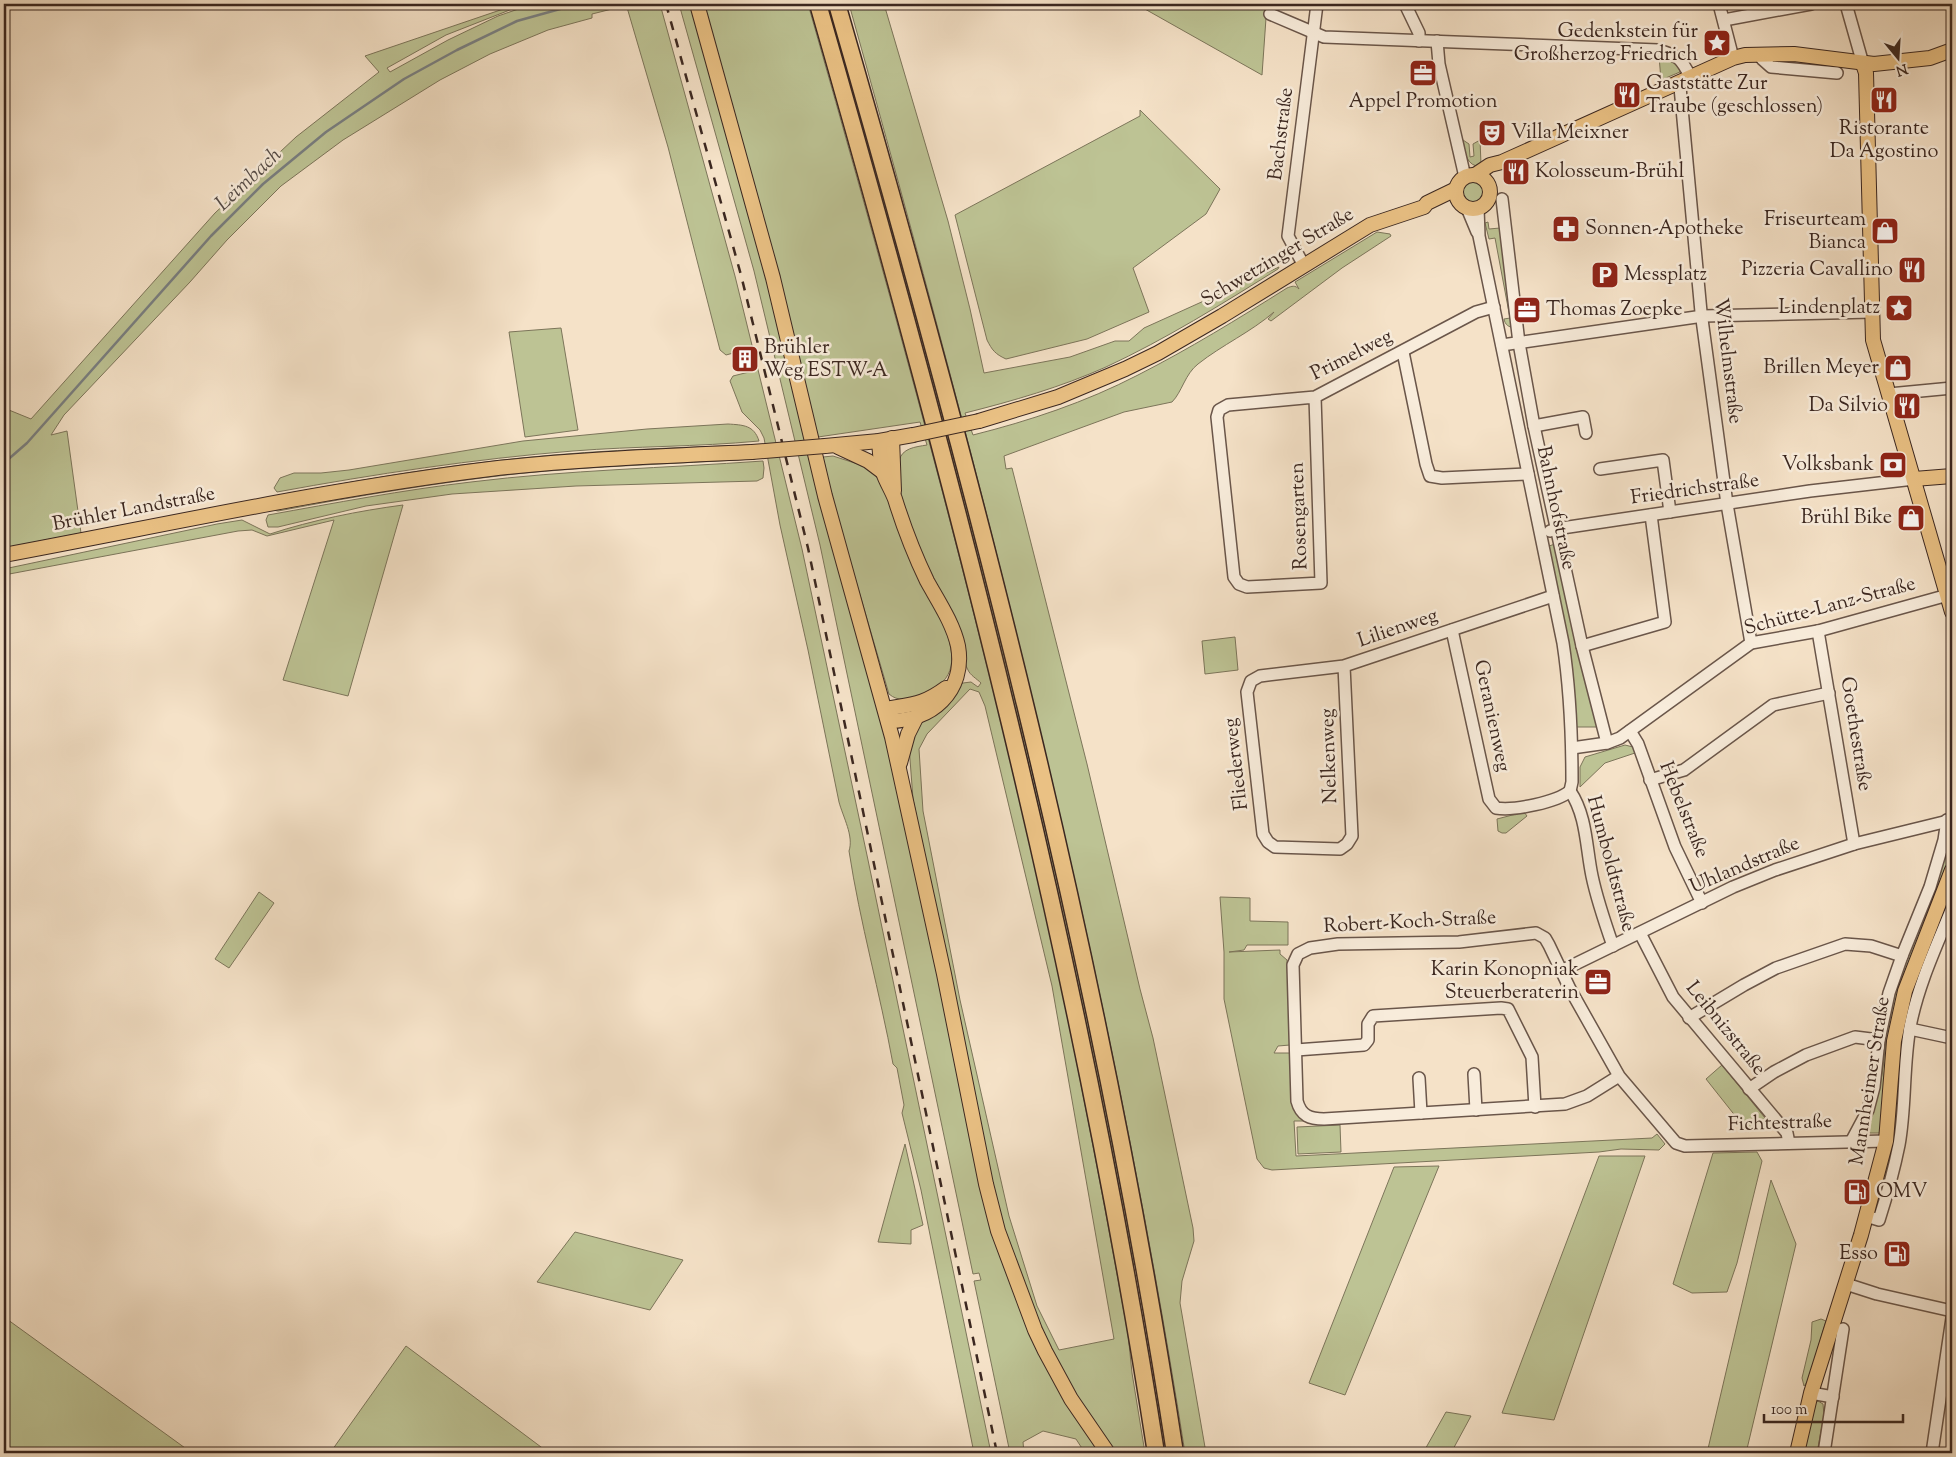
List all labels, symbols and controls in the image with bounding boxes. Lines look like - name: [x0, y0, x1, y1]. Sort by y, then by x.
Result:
- place label: Gedenkstein für Großherzog Friedrich: [1514, 18, 1698, 70]
- place icon: Gedenkstein für Großherzog Friedrich: [1702, 28, 1732, 58]
- north arrow: [1874, 32, 1924, 82]
- text: N: [1893, 57, 1910, 80]
- office icon: Appel Promotion: [1408, 58, 1438, 88]
- place label: Gaststätte Zur Traube (geschlossen): [1646, 70, 1823, 122]
- restaurant icon: Gaststätte Zur Traube (geschlossen): [1612, 80, 1642, 110]
- restaurant icon: Ristorante Da Agostino: [1869, 85, 1899, 115]
- street label: Bachstraße: [1262, 86, 1302, 182]
- place label: Appel Promotion: [1349, 88, 1498, 117]
- place label: Ristorante Da Agostino: [1830, 115, 1938, 167]
- theatre icon: Villa Meixner: [1477, 118, 1507, 148]
- place label: Villa Meixner: [1511, 119, 1629, 148]
- water label: Leimbach: [209, 141, 289, 219]
- restaurant icon: Kolosseum-Brühl: [1501, 157, 1531, 187]
- place label: Kolosseum-Brühl: [1535, 158, 1685, 187]
- street label: Schwetzinger Straße: [1196, 201, 1360, 315]
- place label: Friseurteam Bianca: [1764, 206, 1866, 258]
- pharmacy icon: Sonnen-Apotheke: [1551, 214, 1581, 244]
- place label: Sonnen-Apotheke: [1585, 215, 1743, 244]
- shop icon: Friseurteam Bianca: [1870, 216, 1900, 246]
- restaurant icon: Pizzeria Cavallino: [1897, 255, 1927, 285]
- place label: Pizzeria Cavallino: [1741, 256, 1893, 285]
- parking icon: Messplatz: [1590, 260, 1620, 290]
- place label: Messplatz: [1624, 261, 1707, 290]
- place icon: Lindenplatz: [1884, 293, 1914, 323]
- place label: Lindenplatz: [1779, 294, 1880, 323]
- office icon: Thomas Zoepke: [1512, 295, 1542, 325]
- place label: Thomas Zoepke: [1546, 296, 1683, 325]
- street label: Wilhelmstraße: [1705, 296, 1749, 426]
- street label: Primelweg: [1306, 323, 1398, 389]
- place label: Brühler Weg ESTW-A: [764, 334, 888, 386]
- building icon: Brühler Weg ESTW-A: [730, 344, 760, 374]
- shop icon: Brillen Meyer: [1883, 353, 1913, 383]
- place label: Brillen Meyer: [1763, 354, 1879, 383]
- restaurant icon: Da Silvio: [1892, 391, 1922, 421]
- place label: Da Silvio: [1809, 392, 1888, 421]
- street label: Bahnhofstraße: [1528, 443, 1582, 573]
- bank icon: Volksbank: [1878, 450, 1908, 480]
- place label: Volksbank: [1782, 451, 1874, 480]
- street label: Rosengarten: [1284, 461, 1316, 570]
- street label: Friedrichstraße: [1629, 467, 1761, 513]
- street label: Brühler Landstraße: [50, 480, 218, 540]
- shop icon: Brühl Bike: [1896, 503, 1926, 533]
- place label: Brühl Bike: [1801, 504, 1892, 533]
- street label: Schütte-Lanz-Straße: [1741, 570, 1919, 644]
- street label: Lilienweg: [1354, 602, 1442, 656]
- street label: Geranienweg: [1465, 657, 1517, 775]
- street label: Goethestraße: [1832, 675, 1878, 793]
- street label: Nelkenweg: [1314, 708, 1346, 804]
- street label: Fliederweg: [1217, 716, 1257, 812]
- street label: Hebelstraße: [1650, 757, 1716, 863]
- street label: Humboldtstraße: [1578, 793, 1642, 935]
- street label: Uhlandstraße: [1685, 830, 1805, 902]
- street label: Robert-Koch-Straße: [1323, 904, 1497, 942]
- place label: Karin Konopniak Steuerberaterin: [1431, 956, 1579, 1008]
- office icon: Karin Konopniak Steuerberaterin: [1583, 967, 1613, 997]
- street label: Leibnizstraße: [1678, 976, 1772, 1082]
- street label: Mannheimer Straße: [1843, 995, 1899, 1167]
- street label: Fichtestraße: [1727, 1108, 1833, 1140]
- fuel station icon: OMV: [1842, 1177, 1872, 1207]
- place label: OMV: [1876, 1178, 1927, 1207]
- fuel station icon: Esso: [1882, 1239, 1912, 1269]
- place label: Esso: [1839, 1240, 1878, 1269]
- scale bar: [1764, 1392, 1902, 1424]
- text: 100 m: [1771, 1400, 1808, 1421]

